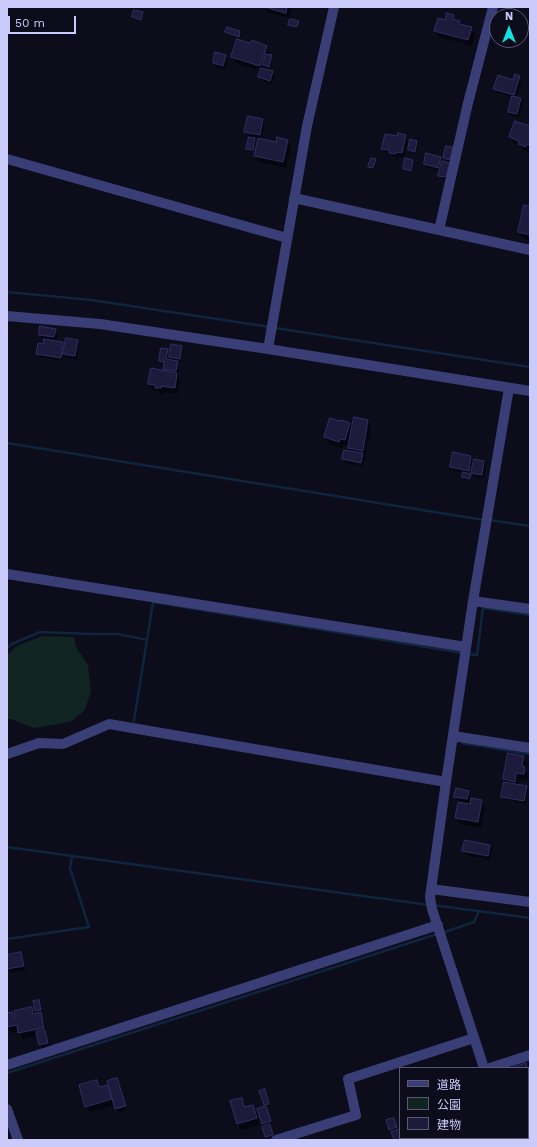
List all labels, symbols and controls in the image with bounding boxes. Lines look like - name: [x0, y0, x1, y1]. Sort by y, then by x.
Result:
- scale bar: [10, 8, 78, 34]
- north arrow: [489, 8, 529, 48]
- text: N: [505, 10, 513, 23]
- text: 50 m: [15, 16, 45, 30]
- legend: [399, 1067, 529, 1139]
- text: 道路: [437, 1078, 461, 1092]
- text: 公園: [437, 1098, 461, 1112]
- text: 建物: [437, 1118, 461, 1132]

